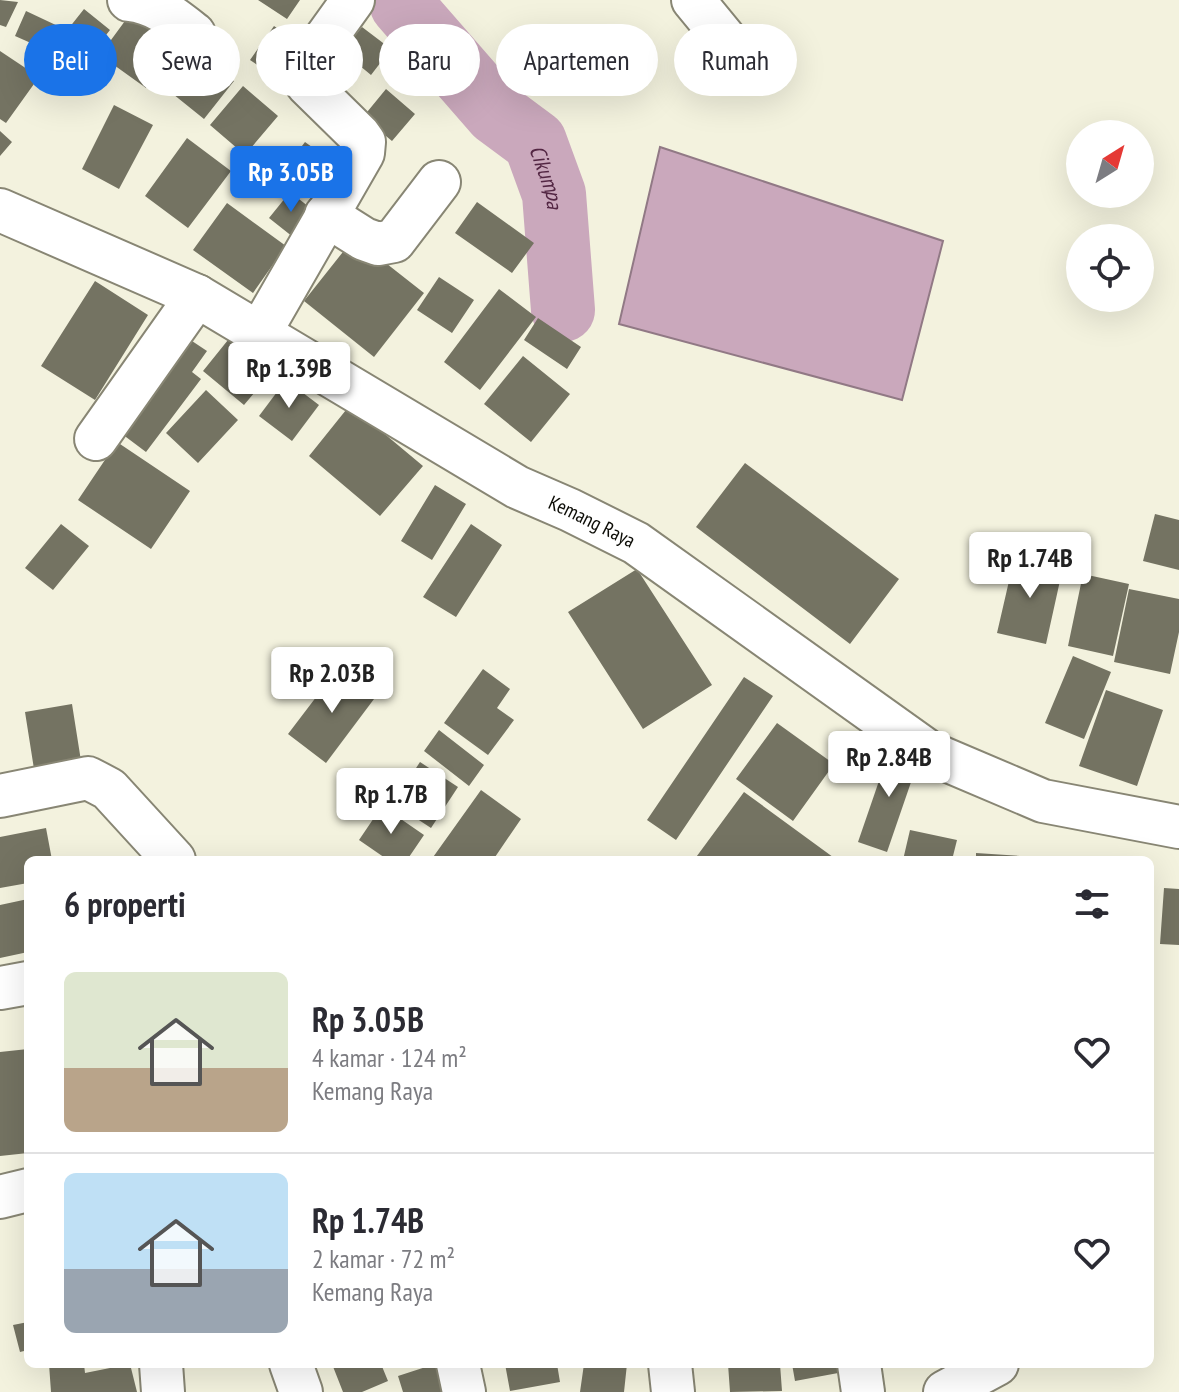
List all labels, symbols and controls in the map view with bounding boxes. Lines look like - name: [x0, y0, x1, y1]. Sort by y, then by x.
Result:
- chip: Beli: [24, 24, 117, 96]
- chip: Sewa: [133, 24, 240, 96]
- chip: Filter: [256, 24, 363, 96]
- chip: Baru: [379, 24, 480, 96]
- chip: Apartemen: [496, 24, 658, 96]
- chip: Rumah: [674, 24, 797, 96]
- north arrow: [1066, 120, 1154, 208]
- map controls: [1066, 120, 1154, 312]
- water label: Cikumpa: [523, 141, 569, 211]
- pin: Rp 3.05B: [208, 146, 374, 214]
- text: Rp 3.05B: [248, 155, 334, 188]
- button: locate: [1066, 224, 1154, 312]
- pin: Rp 1.39B: [206, 342, 372, 410]
- text: Rp 1.39B: [246, 351, 332, 384]
- street label: Kemang Raya: [545, 489, 640, 553]
- pin: Rp 1.74B: [947, 532, 1113, 600]
- text: Rp 1.74B: [987, 541, 1073, 574]
- pin: Rp 2.03B: [249, 647, 415, 715]
- text: Rp 2.03B: [289, 656, 375, 689]
- pin: Rp 2.84B: [806, 731, 972, 799]
- text: Rp 2.84B: [846, 740, 932, 773]
- pin: Rp 1.7B: [317, 768, 465, 836]
- text: Rp 1.7B: [354, 777, 428, 810]
- text: 6 properti: [64, 882, 186, 926]
- icon: filters: [1070, 882, 1114, 926]
- text: Rp 3.05B: [312, 997, 424, 1041]
- icon: home: [128, 1004, 224, 1100]
- icon: heart: [1070, 1030, 1114, 1074]
- text: 4 kamar · 124 m²: [312, 1041, 467, 1074]
- text: Kemang Raya: [312, 1074, 433, 1107]
- text: Rp 1.74B: [312, 1198, 424, 1242]
- icon: home: [128, 1205, 224, 1301]
- icon: heart: [1070, 1231, 1114, 1275]
- text: 2 kamar · 72 m²: [312, 1242, 455, 1275]
- text: Kemang Raya: [312, 1275, 433, 1308]

